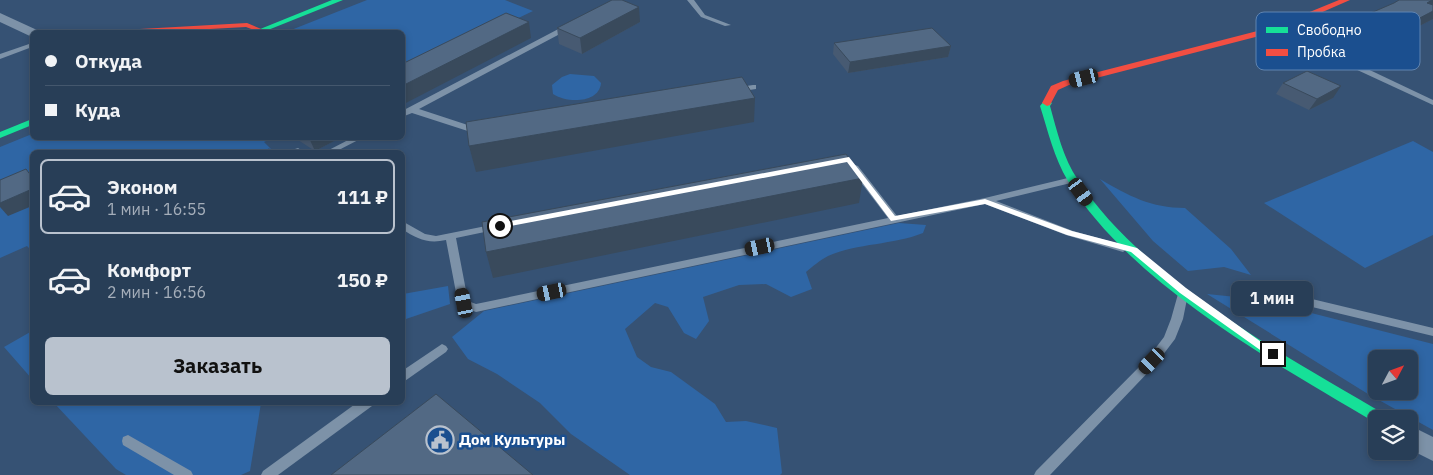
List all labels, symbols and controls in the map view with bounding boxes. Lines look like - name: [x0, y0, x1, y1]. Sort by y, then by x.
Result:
- legend: [1256, 12, 1420, 70]
- text: Свободно: [1297, 21, 1362, 39]
- text: Пробка: [1297, 43, 1346, 61]
- text: Откуда: [75, 49, 142, 73]
- car: [1067, 67, 1100, 89]
- text: Куда: [75, 98, 120, 122]
- icon: car: [47, 174, 92, 219]
- text: Эконом: [107, 175, 178, 199]
- car: [1066, 175, 1095, 209]
- text: 111 ₽: [337, 185, 388, 209]
- text: 1 мин · 16:55: [107, 199, 206, 219]
- route start: [489, 215, 511, 237]
- car: [743, 237, 776, 257]
- icon: car: [47, 257, 92, 302]
- text: Комфорт: [107, 258, 191, 282]
- text: 150 ₽: [337, 268, 388, 292]
- text: 2 мин · 16:56: [107, 282, 206, 302]
- car: [535, 282, 568, 302]
- callout: 1 мин: [1232, 282, 1314, 316]
- car: [453, 287, 474, 319]
- text: 1 мин: [1250, 288, 1294, 308]
- button: Заказать: [45, 337, 390, 395]
- route end: [1262, 343, 1284, 365]
- car: [1136, 345, 1167, 377]
- north arrow: [1368, 350, 1418, 400]
- map controls: [1368, 350, 1418, 460]
- button: layers: [1368, 410, 1418, 460]
- public building icon: Дом Культуры: [425, 425, 455, 455]
- place label: Дом Культуры: [459, 430, 565, 449]

